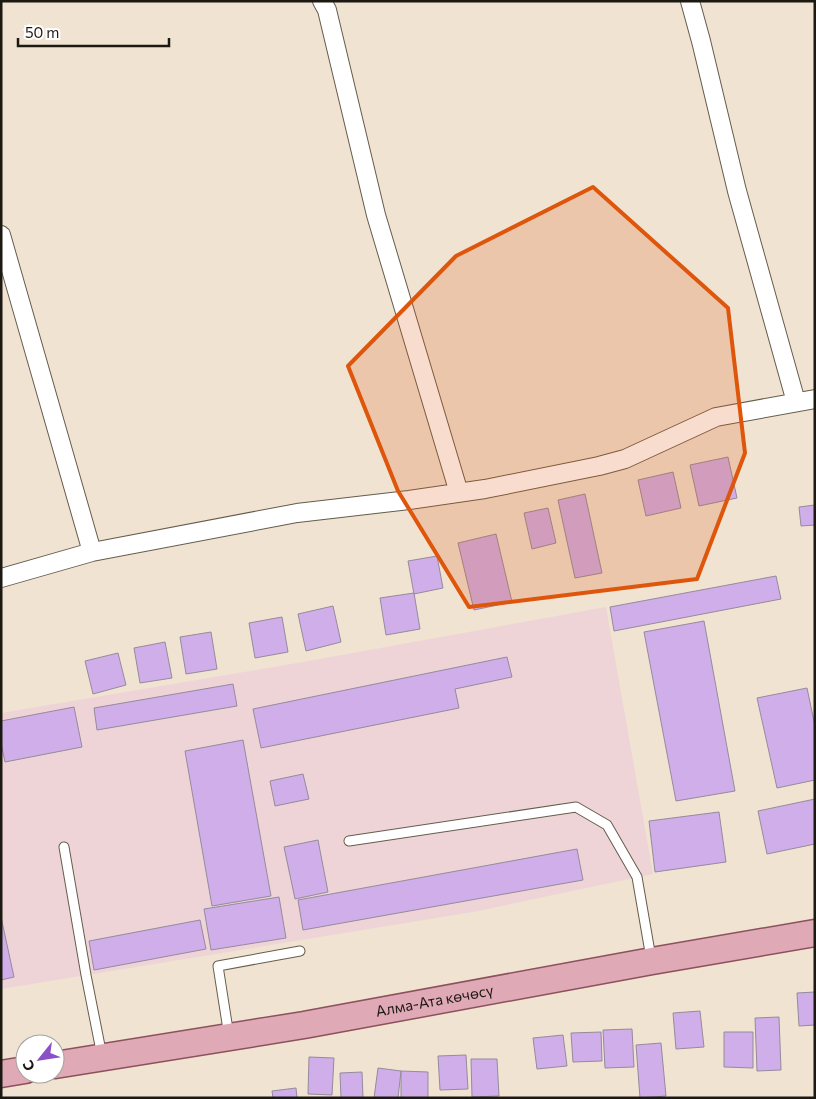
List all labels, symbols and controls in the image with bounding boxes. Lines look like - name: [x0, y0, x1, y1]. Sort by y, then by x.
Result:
- scale bar: [18, 15, 169, 47]
- text: 50 m: [25, 23, 59, 41]
- street label: Алма-Ата көчөсү: [374, 980, 495, 1020]
- north arrow: [15, 1034, 65, 1084]
- text: С: [19, 1057, 38, 1074]

